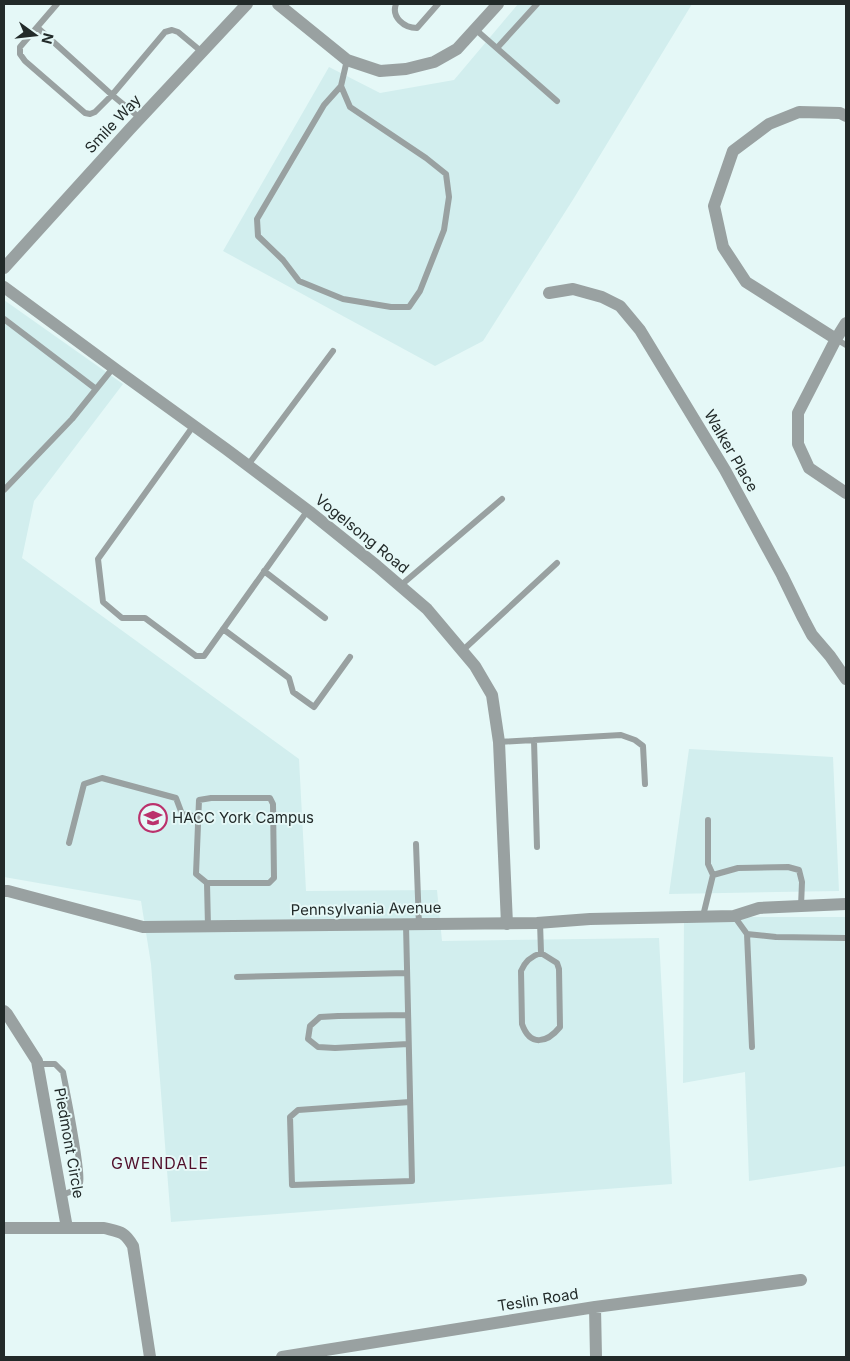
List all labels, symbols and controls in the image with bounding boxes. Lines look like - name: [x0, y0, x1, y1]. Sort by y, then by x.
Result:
- north arrow: [10, 10, 60, 60]
- text: N: [38, 31, 58, 46]
- street label: Smile Way: [81, 90, 145, 157]
- street label: Walker Place: [700, 406, 763, 495]
- street label: Vogelsong Road: [311, 490, 413, 577]
- school or university icon: HACC York Campus: [138, 803, 168, 833]
- place label: HACC York Campus: [172, 808, 314, 827]
- street label: Pennsylvania Avenue: [290, 898, 441, 919]
- street label: Piedmont Circle: [50, 1086, 89, 1200]
- district label: GWENDALE: [111, 1153, 209, 1173]
- street label: Teslin Road: [496, 1284, 580, 1315]

